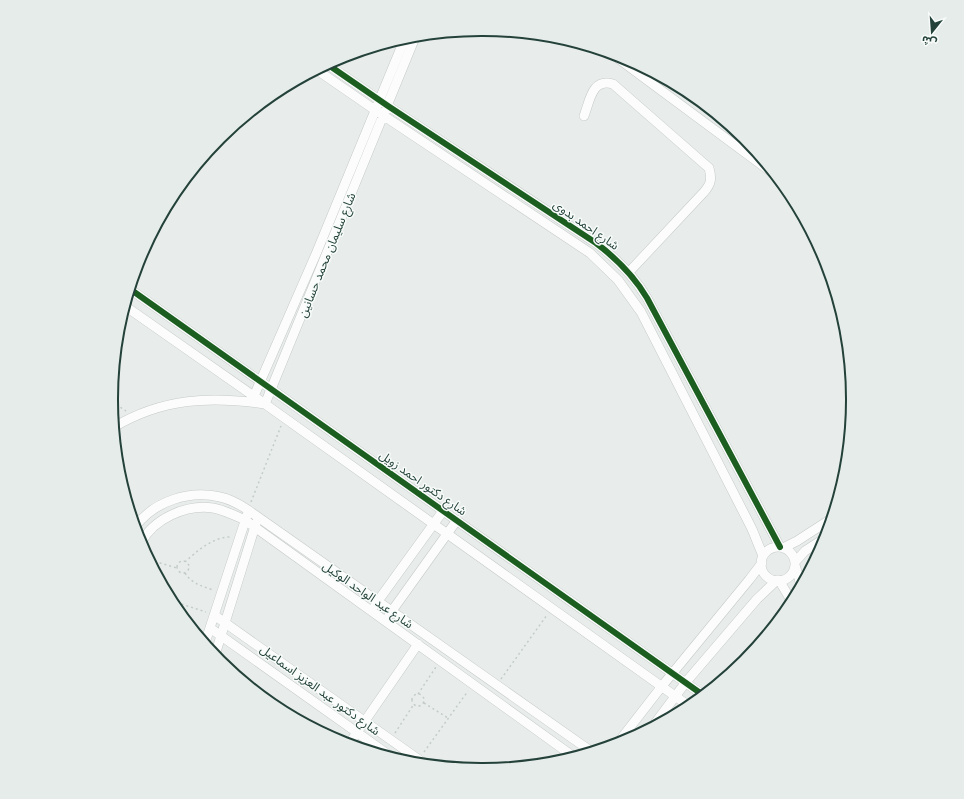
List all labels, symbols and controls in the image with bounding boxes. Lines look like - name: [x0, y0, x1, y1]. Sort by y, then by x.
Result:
- north arrow: [912, 12, 952, 52]
- text: ش: [920, 33, 938, 50]
- street label: شارع سليمان محمد حسانين: [296, 191, 360, 320]
- street label: شارع احمد بدوى: [549, 197, 622, 254]
- street label: شارع دكتور احمد زويل: [376, 448, 469, 520]
- street label: شارع عبد الواحد الوكيل: [319, 559, 416, 633]
- street label: شارع دكتور عبد العزيز اسماعيل: [256, 642, 383, 740]

